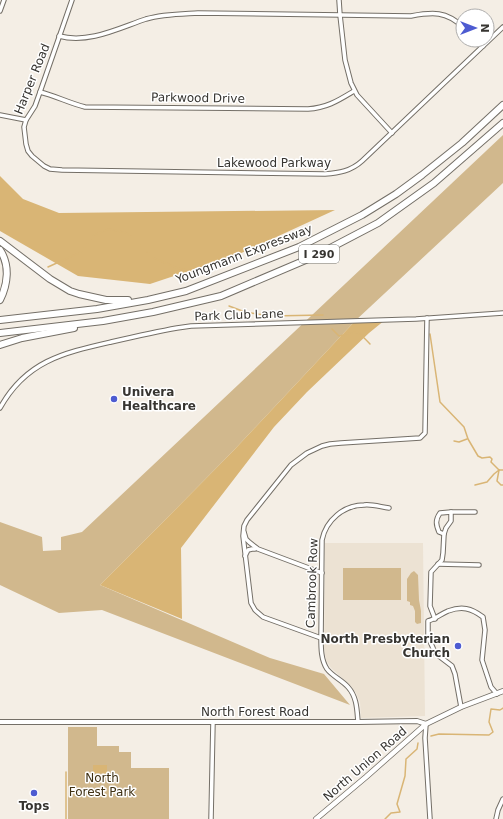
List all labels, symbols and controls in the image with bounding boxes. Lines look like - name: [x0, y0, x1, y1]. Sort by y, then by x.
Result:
- north arrow: [455, 8, 495, 48]
- text: N: [478, 23, 491, 33]
- street label: Harper Road: [11, 42, 53, 116]
- street label: Parkwood Drive: [151, 90, 245, 106]
- street label: Lakewood Parkway: [217, 156, 331, 170]
- street label: Youngmann Expressway: [173, 221, 314, 287]
- road number: I 290: [299, 245, 339, 263]
- street label: Park Club Lane: [194, 306, 284, 324]
- place label: Univera Healthcare: [122, 385, 196, 413]
- marker: Univera Healthcare: [109, 394, 119, 404]
- street label: Cambrook Row: [303, 538, 321, 628]
- place label: North Presbyterian Church: [320, 632, 450, 660]
- marker: North Presbyterian Church: [453, 641, 463, 651]
- street label: North Forest Road: [201, 705, 309, 719]
- street label: North Union Road: [320, 724, 410, 804]
- park label: North Forest Park: [69, 771, 135, 799]
- marker: Tops: [29, 788, 39, 798]
- place label: Tops: [19, 799, 49, 813]

